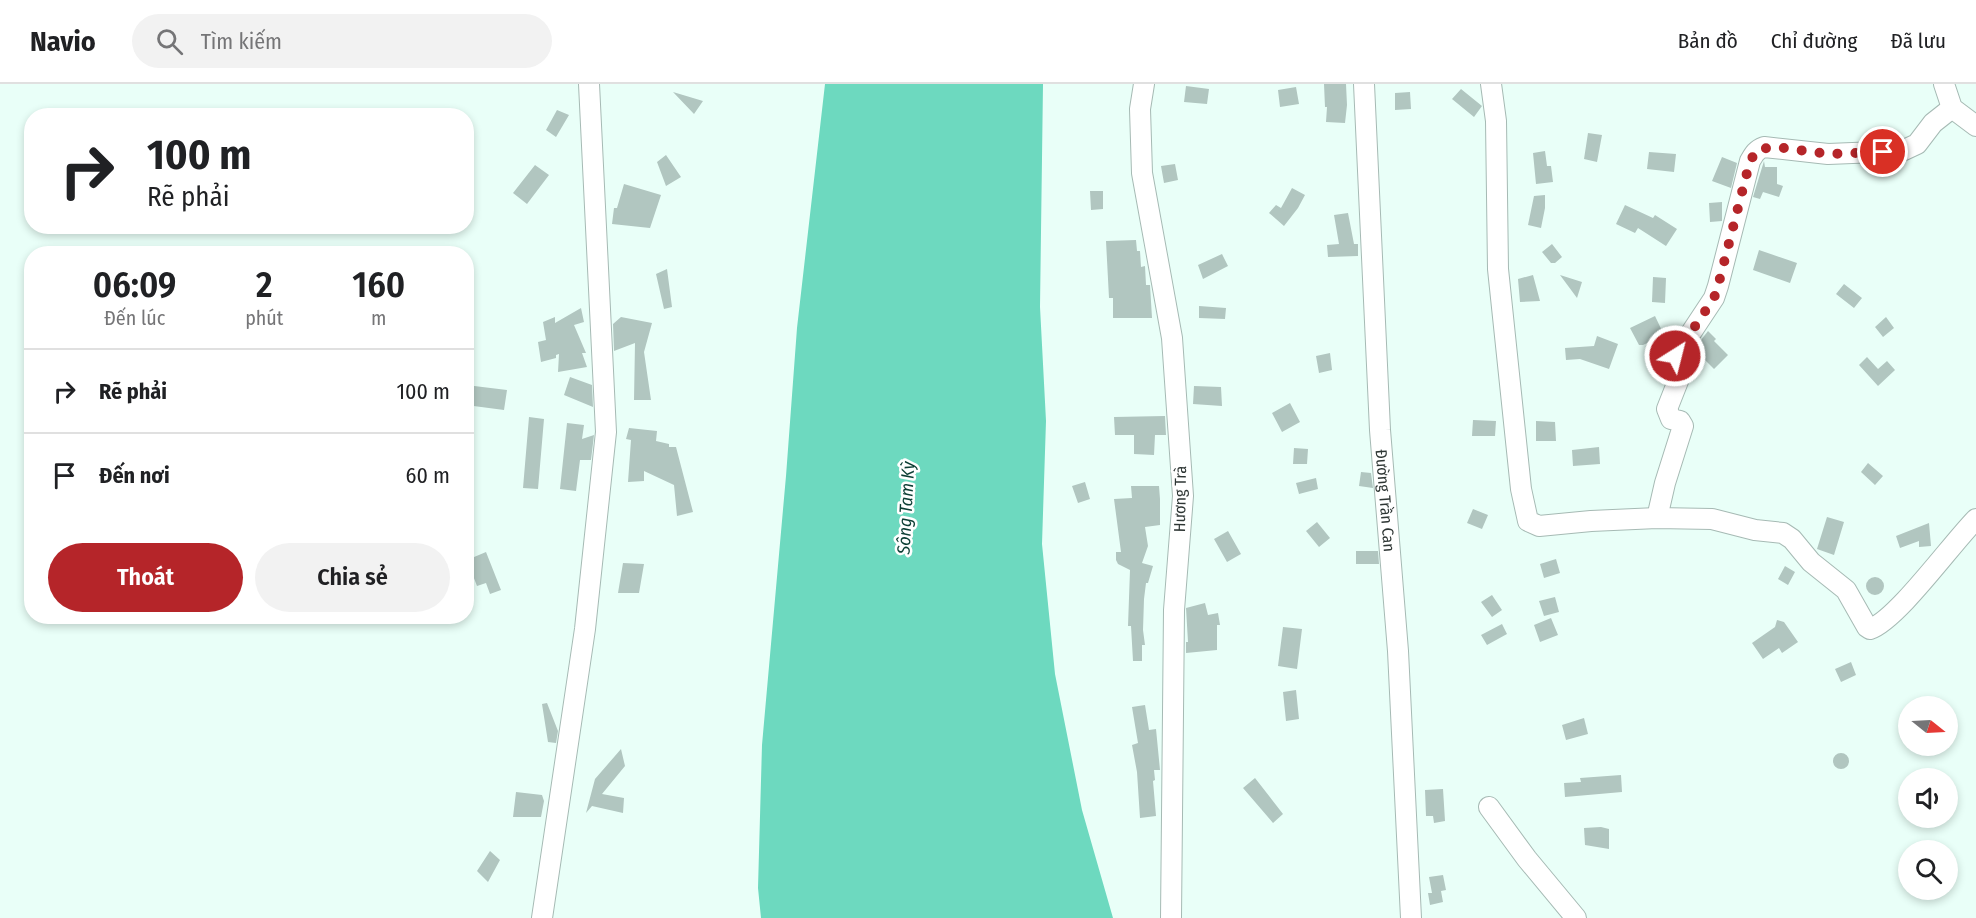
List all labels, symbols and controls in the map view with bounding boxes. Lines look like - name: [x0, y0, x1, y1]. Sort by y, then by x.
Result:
- search box: [132, 14, 552, 68]
- text: Navio: [30, 25, 96, 58]
- icon: search: [153, 25, 186, 58]
- text: Tìm kiếm: [201, 28, 282, 55]
- text: Bản đồ: [1678, 28, 1738, 54]
- text: Chỉ đường: [1771, 28, 1857, 54]
- text: Đã lưu: [1890, 28, 1946, 54]
- pin: [1857, 126, 1908, 177]
- text: 100 m: [147, 130, 251, 180]
- icon: right: [48, 132, 126, 210]
- icon: arrive: [1866, 135, 1899, 168]
- text: Rẽ phải: [147, 181, 230, 213]
- text: 06:09: [93, 263, 176, 307]
- text: 2: [256, 263, 273, 307]
- text: 160: [352, 263, 405, 307]
- text: Đến lúc: [104, 306, 165, 330]
- text: phút: [245, 306, 283, 330]
- text: m: [371, 306, 386, 330]
- position arrow: [1643, 324, 1707, 388]
- icon: right: [48, 375, 81, 408]
- text: Rẽ phải: [99, 378, 167, 405]
- text: 100 m: [396, 378, 450, 405]
- street label: Đường Trần Can: [1372, 448, 1399, 552]
- icon: arrive: [48, 459, 81, 492]
- water label: Sông Tam Kỳ: [893, 460, 919, 556]
- text: Đến nơi: [99, 462, 170, 489]
- text: 60 m: [406, 462, 450, 489]
- street label: Hương Trà: [1170, 465, 1190, 532]
- button: Thoát: [48, 543, 243, 612]
- button: Chia sẻ: [255, 543, 450, 612]
- north arrow: [1898, 696, 1958, 756]
- map controls: [1898, 696, 1958, 900]
- button: sound: [1898, 768, 1958, 828]
- button: search: [1898, 840, 1958, 900]

